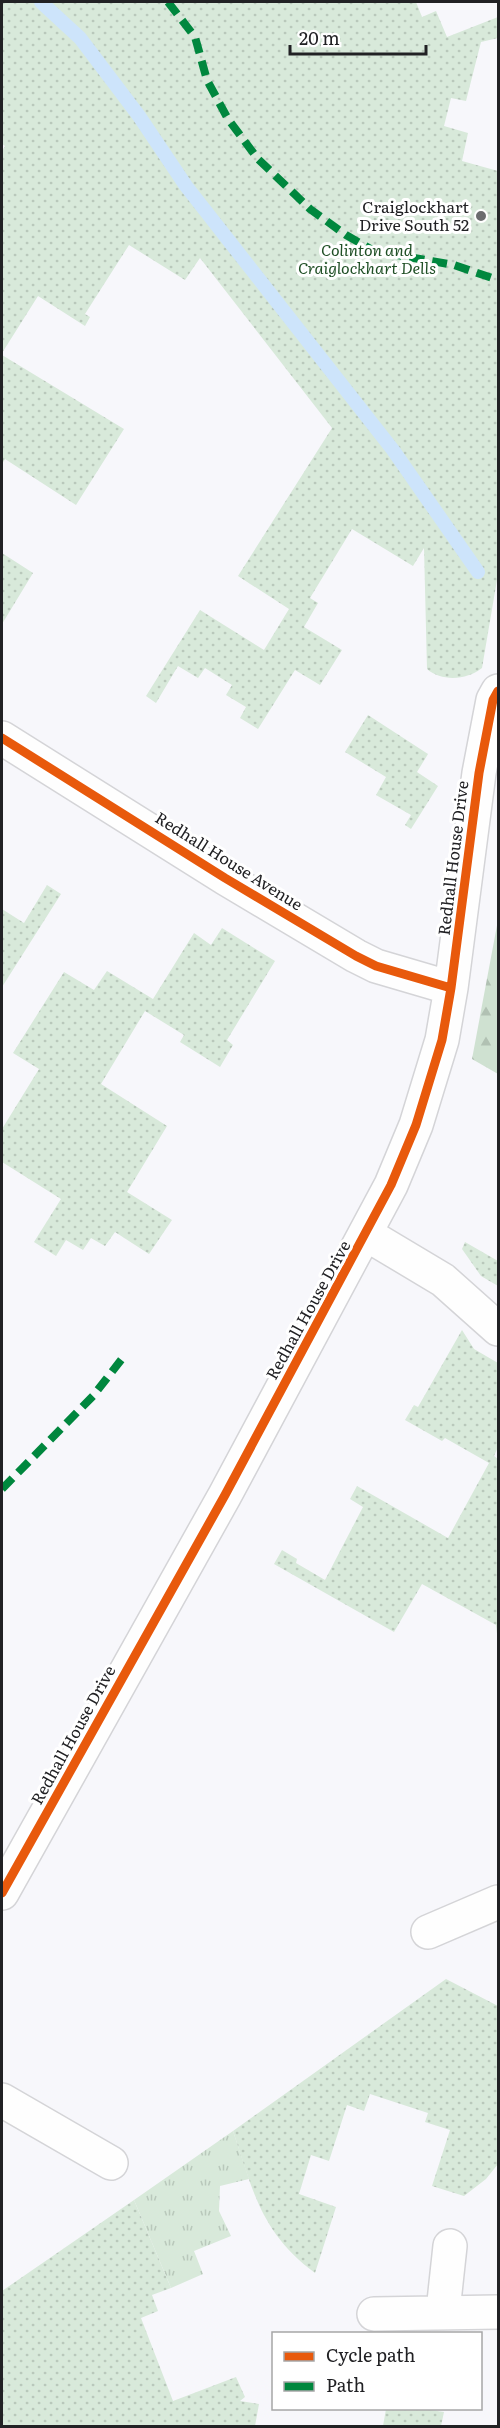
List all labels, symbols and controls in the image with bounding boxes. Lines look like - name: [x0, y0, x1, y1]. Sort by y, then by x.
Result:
- scale bar: [290, 18, 426, 56]
- text: 20 m: [299, 24, 340, 51]
- place label: Craiglockhart Drive South 52: [359, 194, 470, 236]
- marker: Craiglockhart Drive South 52: [474, 209, 488, 223]
- park label: Colinton and Craiglockhart Dells: [298, 237, 436, 279]
- street label: Redhall House Drive: [431, 779, 473, 937]
- street label: Redhall House Avenue: [151, 805, 308, 915]
- street label: Redhall House Drive: [259, 1236, 355, 1383]
- street label: Redhall House Drive: [24, 1661, 120, 1808]
- legend: [272, 2332, 482, 2410]
- text: Cycle path: [326, 2341, 415, 2368]
- text: Path: [326, 2371, 365, 2398]

